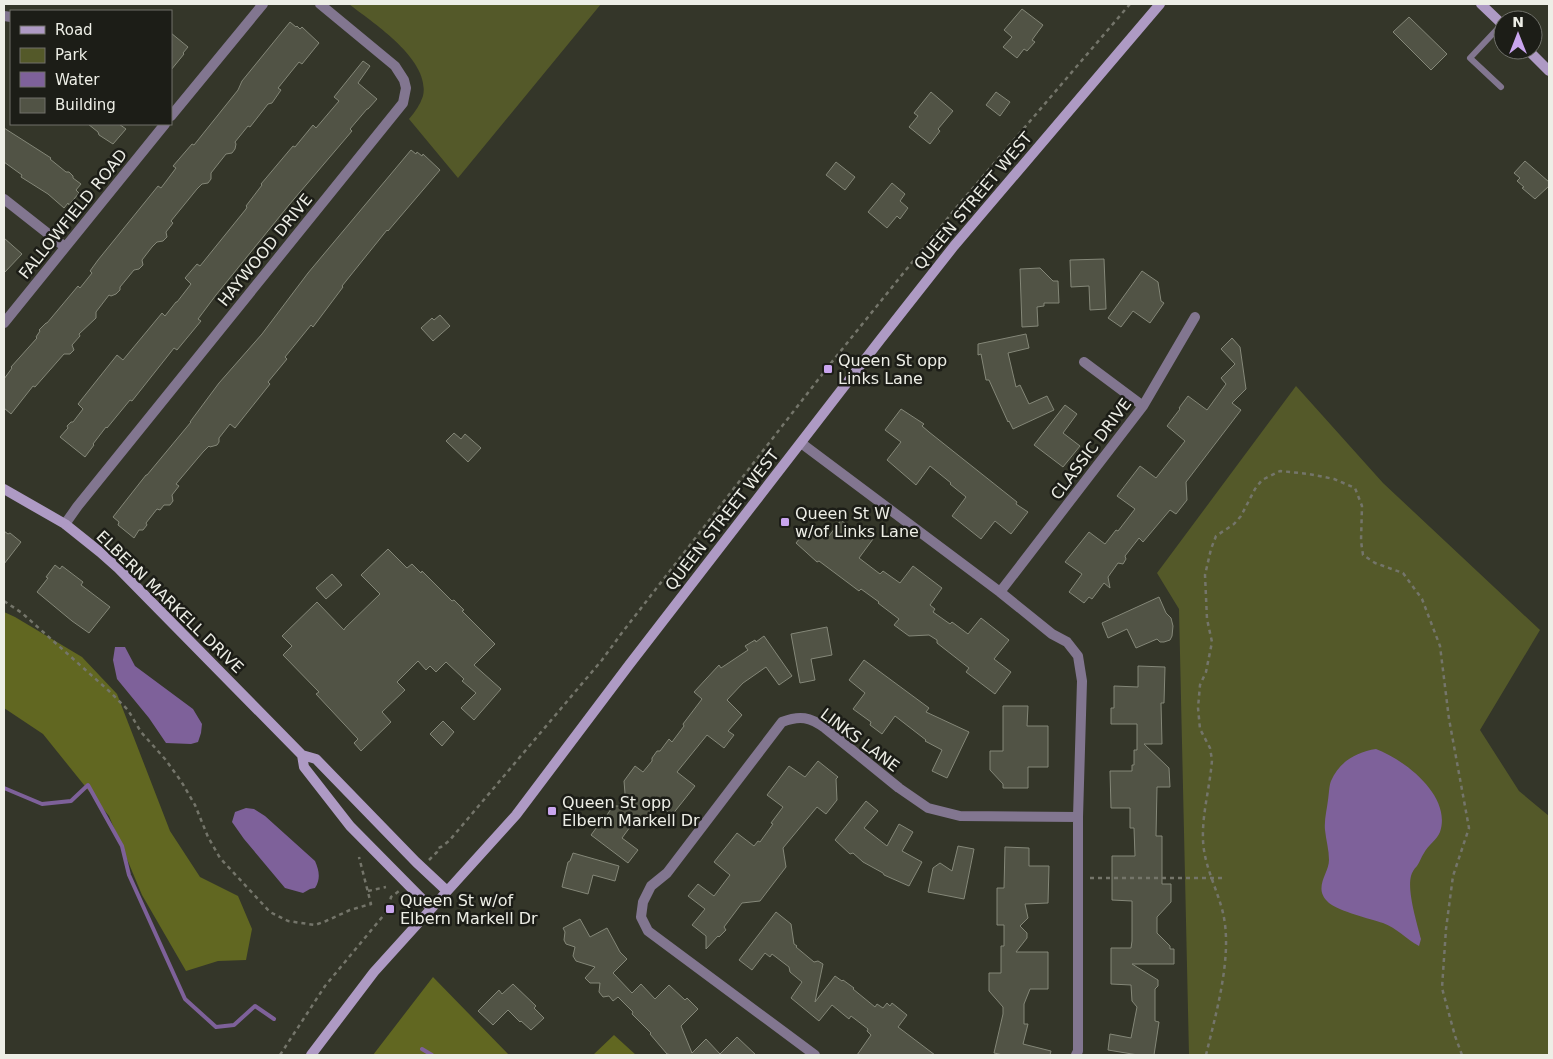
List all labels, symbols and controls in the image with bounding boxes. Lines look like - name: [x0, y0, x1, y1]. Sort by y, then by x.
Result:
- legend: [10, 10, 172, 125]
- north arrow: [1493, 10, 1543, 60]
- text: N: [1512, 14, 1524, 30]
- text: Road: [55, 21, 93, 39]
- text: Park: [55, 46, 88, 64]
- text: Water: [55, 71, 100, 89]
- text: Building: [55, 96, 116, 114]
- street label: QUEEN STREET WEST: [910, 128, 1036, 274]
- street label: FALLOWFIELD ROAD: [15, 145, 131, 283]
- street label: HAYWOOD DRIVE: [214, 190, 316, 310]
- place label: Queen St opp Links Lane: [838, 351, 947, 388]
- marker: Queen St opp Links Lane: [822, 363, 834, 375]
- street label: CLASSIC DRIVE: [1047, 395, 1135, 503]
- street label: QUEEN STREET WEST: [661, 446, 783, 594]
- place label: Queen St W w/of Links Lane: [795, 504, 919, 541]
- marker: Queen St W w/of Links Lane: [779, 516, 791, 528]
- street label: ELBERN MARKELL DRIVE: [93, 527, 247, 677]
- street label: LINKS LANE: [817, 704, 903, 776]
- place label: Queen St opp Elbern Markell Dr: [562, 793, 700, 830]
- marker: Queen St opp Elbern Markell Dr: [546, 805, 558, 817]
- place label: Queen St w/of Elbern Markell Dr: [400, 891, 538, 928]
- marker: Queen St w/of Elbern Markell Dr: [384, 903, 396, 915]

